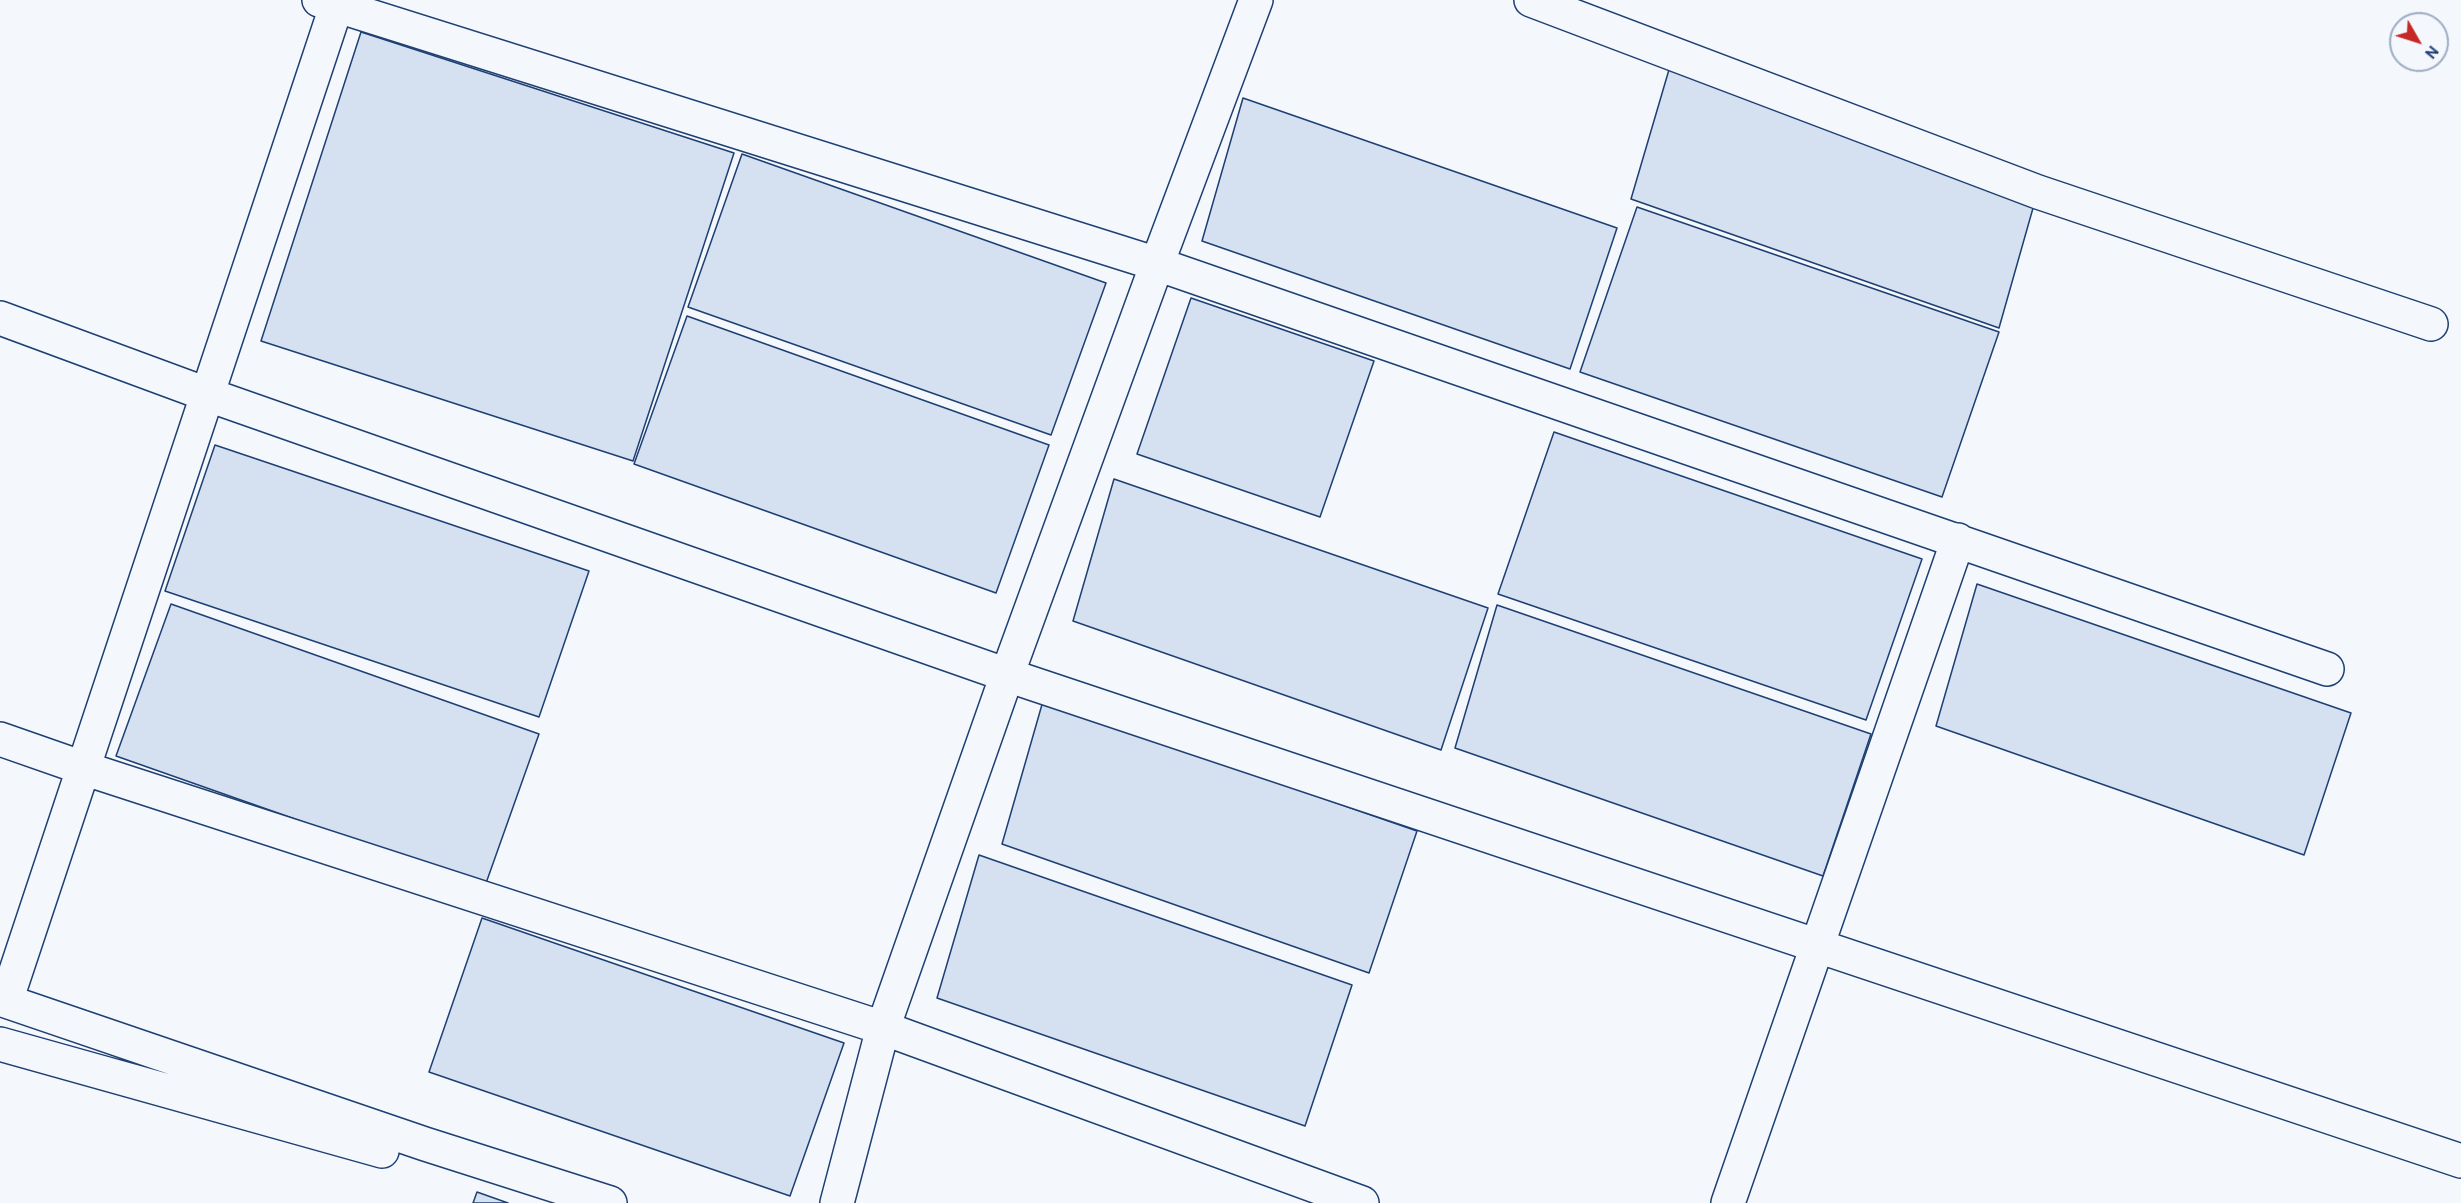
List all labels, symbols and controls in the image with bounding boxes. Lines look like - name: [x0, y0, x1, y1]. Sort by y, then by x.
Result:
- north arrow: [2389, 12, 2449, 72]
- text: N: [2421, 42, 2443, 63]

